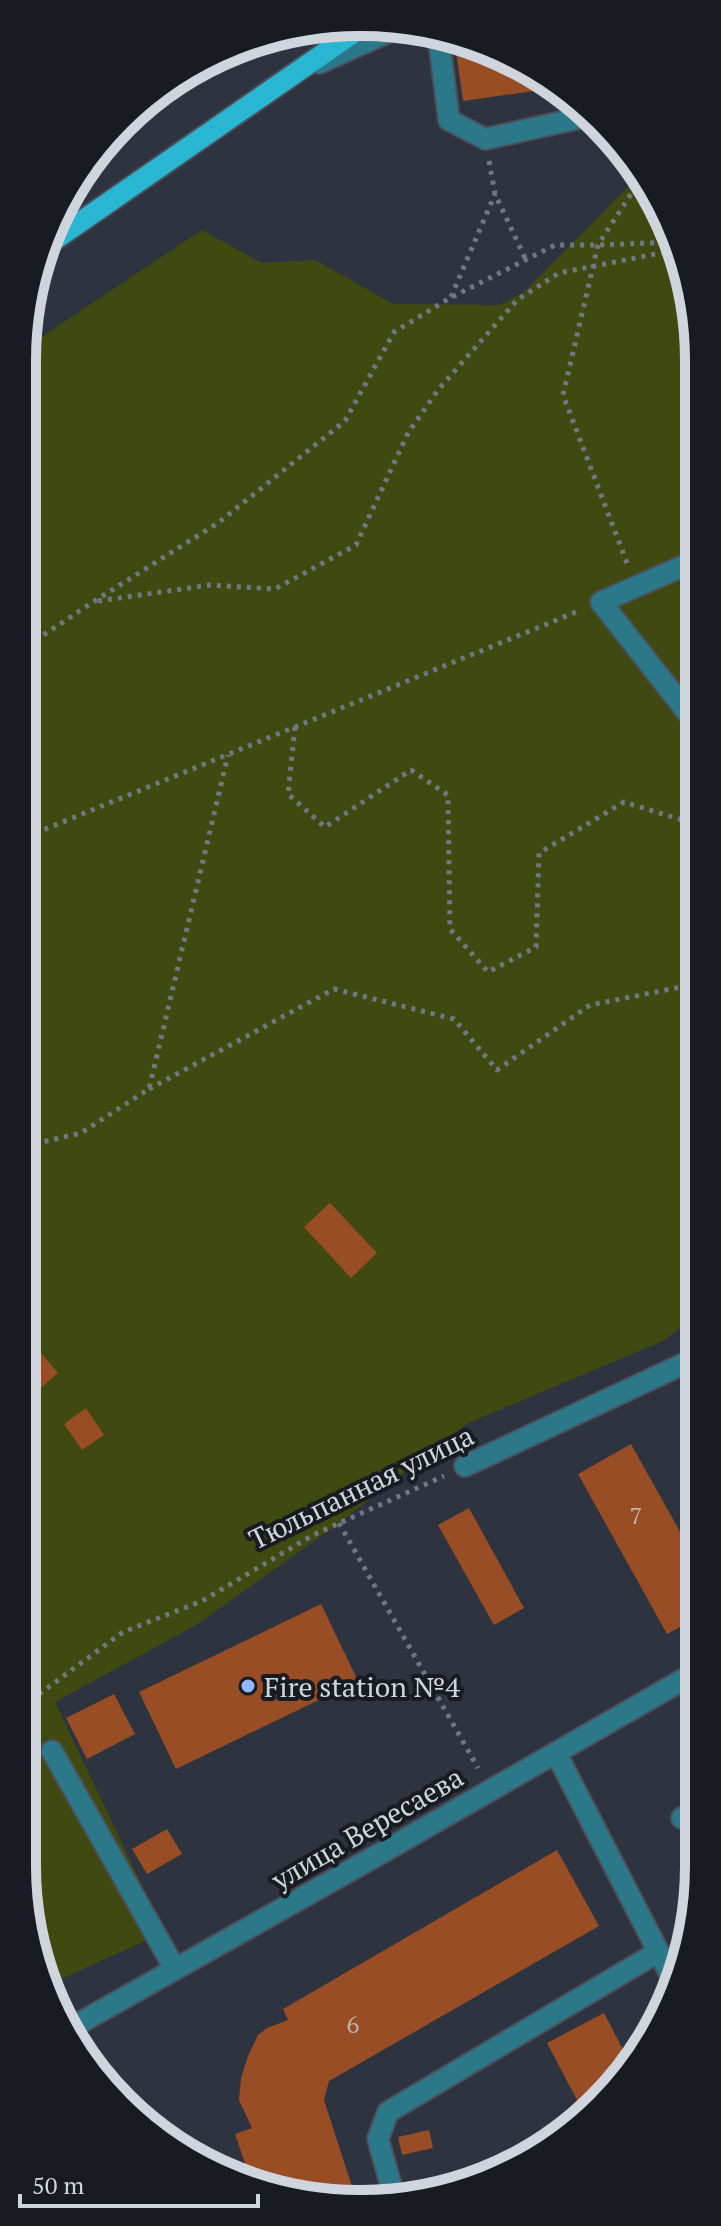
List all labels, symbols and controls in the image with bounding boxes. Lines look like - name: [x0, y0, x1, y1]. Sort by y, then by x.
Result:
- street label: Тюльпанная улица: [242, 1417, 480, 1557]
- house number: 7: [630, 1499, 642, 1531]
- place label: Fire station №4: [264, 1668, 460, 1705]
- marker: Fire station №4: [239, 1677, 257, 1695]
- street label: улица Вересаева: [264, 1758, 470, 1898]
- house number: 6: [347, 2008, 360, 2040]
- scale bar: [20, 2158, 258, 2208]
- text: 50 m: [32, 2169, 84, 2201]

